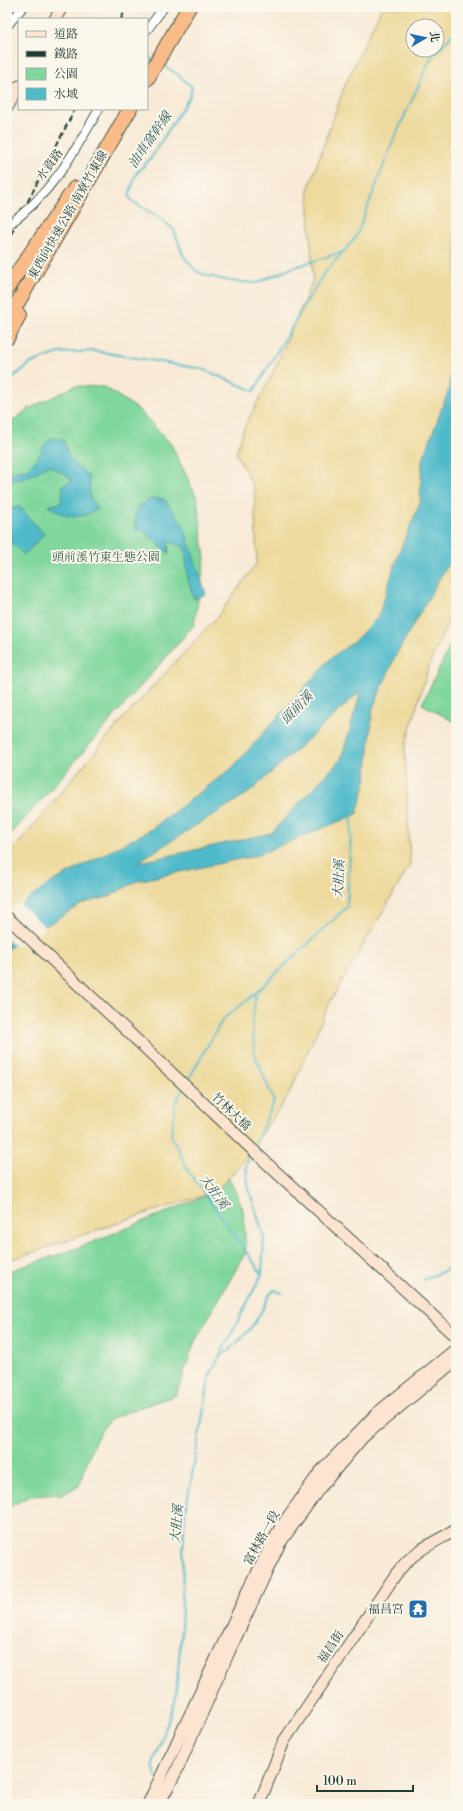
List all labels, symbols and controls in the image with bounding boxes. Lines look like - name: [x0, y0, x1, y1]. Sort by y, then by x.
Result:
- legend: [18, 18, 148, 110]
- north arrow: [405, 18, 445, 58]
- text: 道路: [54, 27, 78, 42]
- text: 北: [426, 30, 442, 43]
- text: 鐵路: [54, 47, 78, 62]
- text: 公園: [54, 67, 78, 82]
- text: 水域: [54, 87, 78, 102]
- water label: 油車窩幹線: [125, 107, 176, 171]
- street label: 水資路: [33, 146, 67, 184]
- street label: 東西向快速公路 南寮竹東線: [25, 148, 111, 282]
- park label: 頭前溪竹東生態公園: [52, 550, 160, 565]
- water label: 頭前溪: [278, 687, 318, 728]
- water label: 大肚溪: [330, 857, 348, 899]
- street label: 竹林大橋: [209, 1090, 253, 1134]
- water label: 大肚溪: [196, 1172, 233, 1214]
- water label: 大肚溪: [167, 1502, 187, 1544]
- street label: 富林路一段: [241, 1508, 283, 1568]
- temple icon: 福昌宮: [407, 1598, 429, 1620]
- place label: 福昌宮: [368, 1602, 404, 1617]
- street label: 福昌街: [315, 1627, 348, 1666]
- scale bar: [317, 1767, 413, 1793]
- text: 100 m: [323, 1774, 357, 1789]

